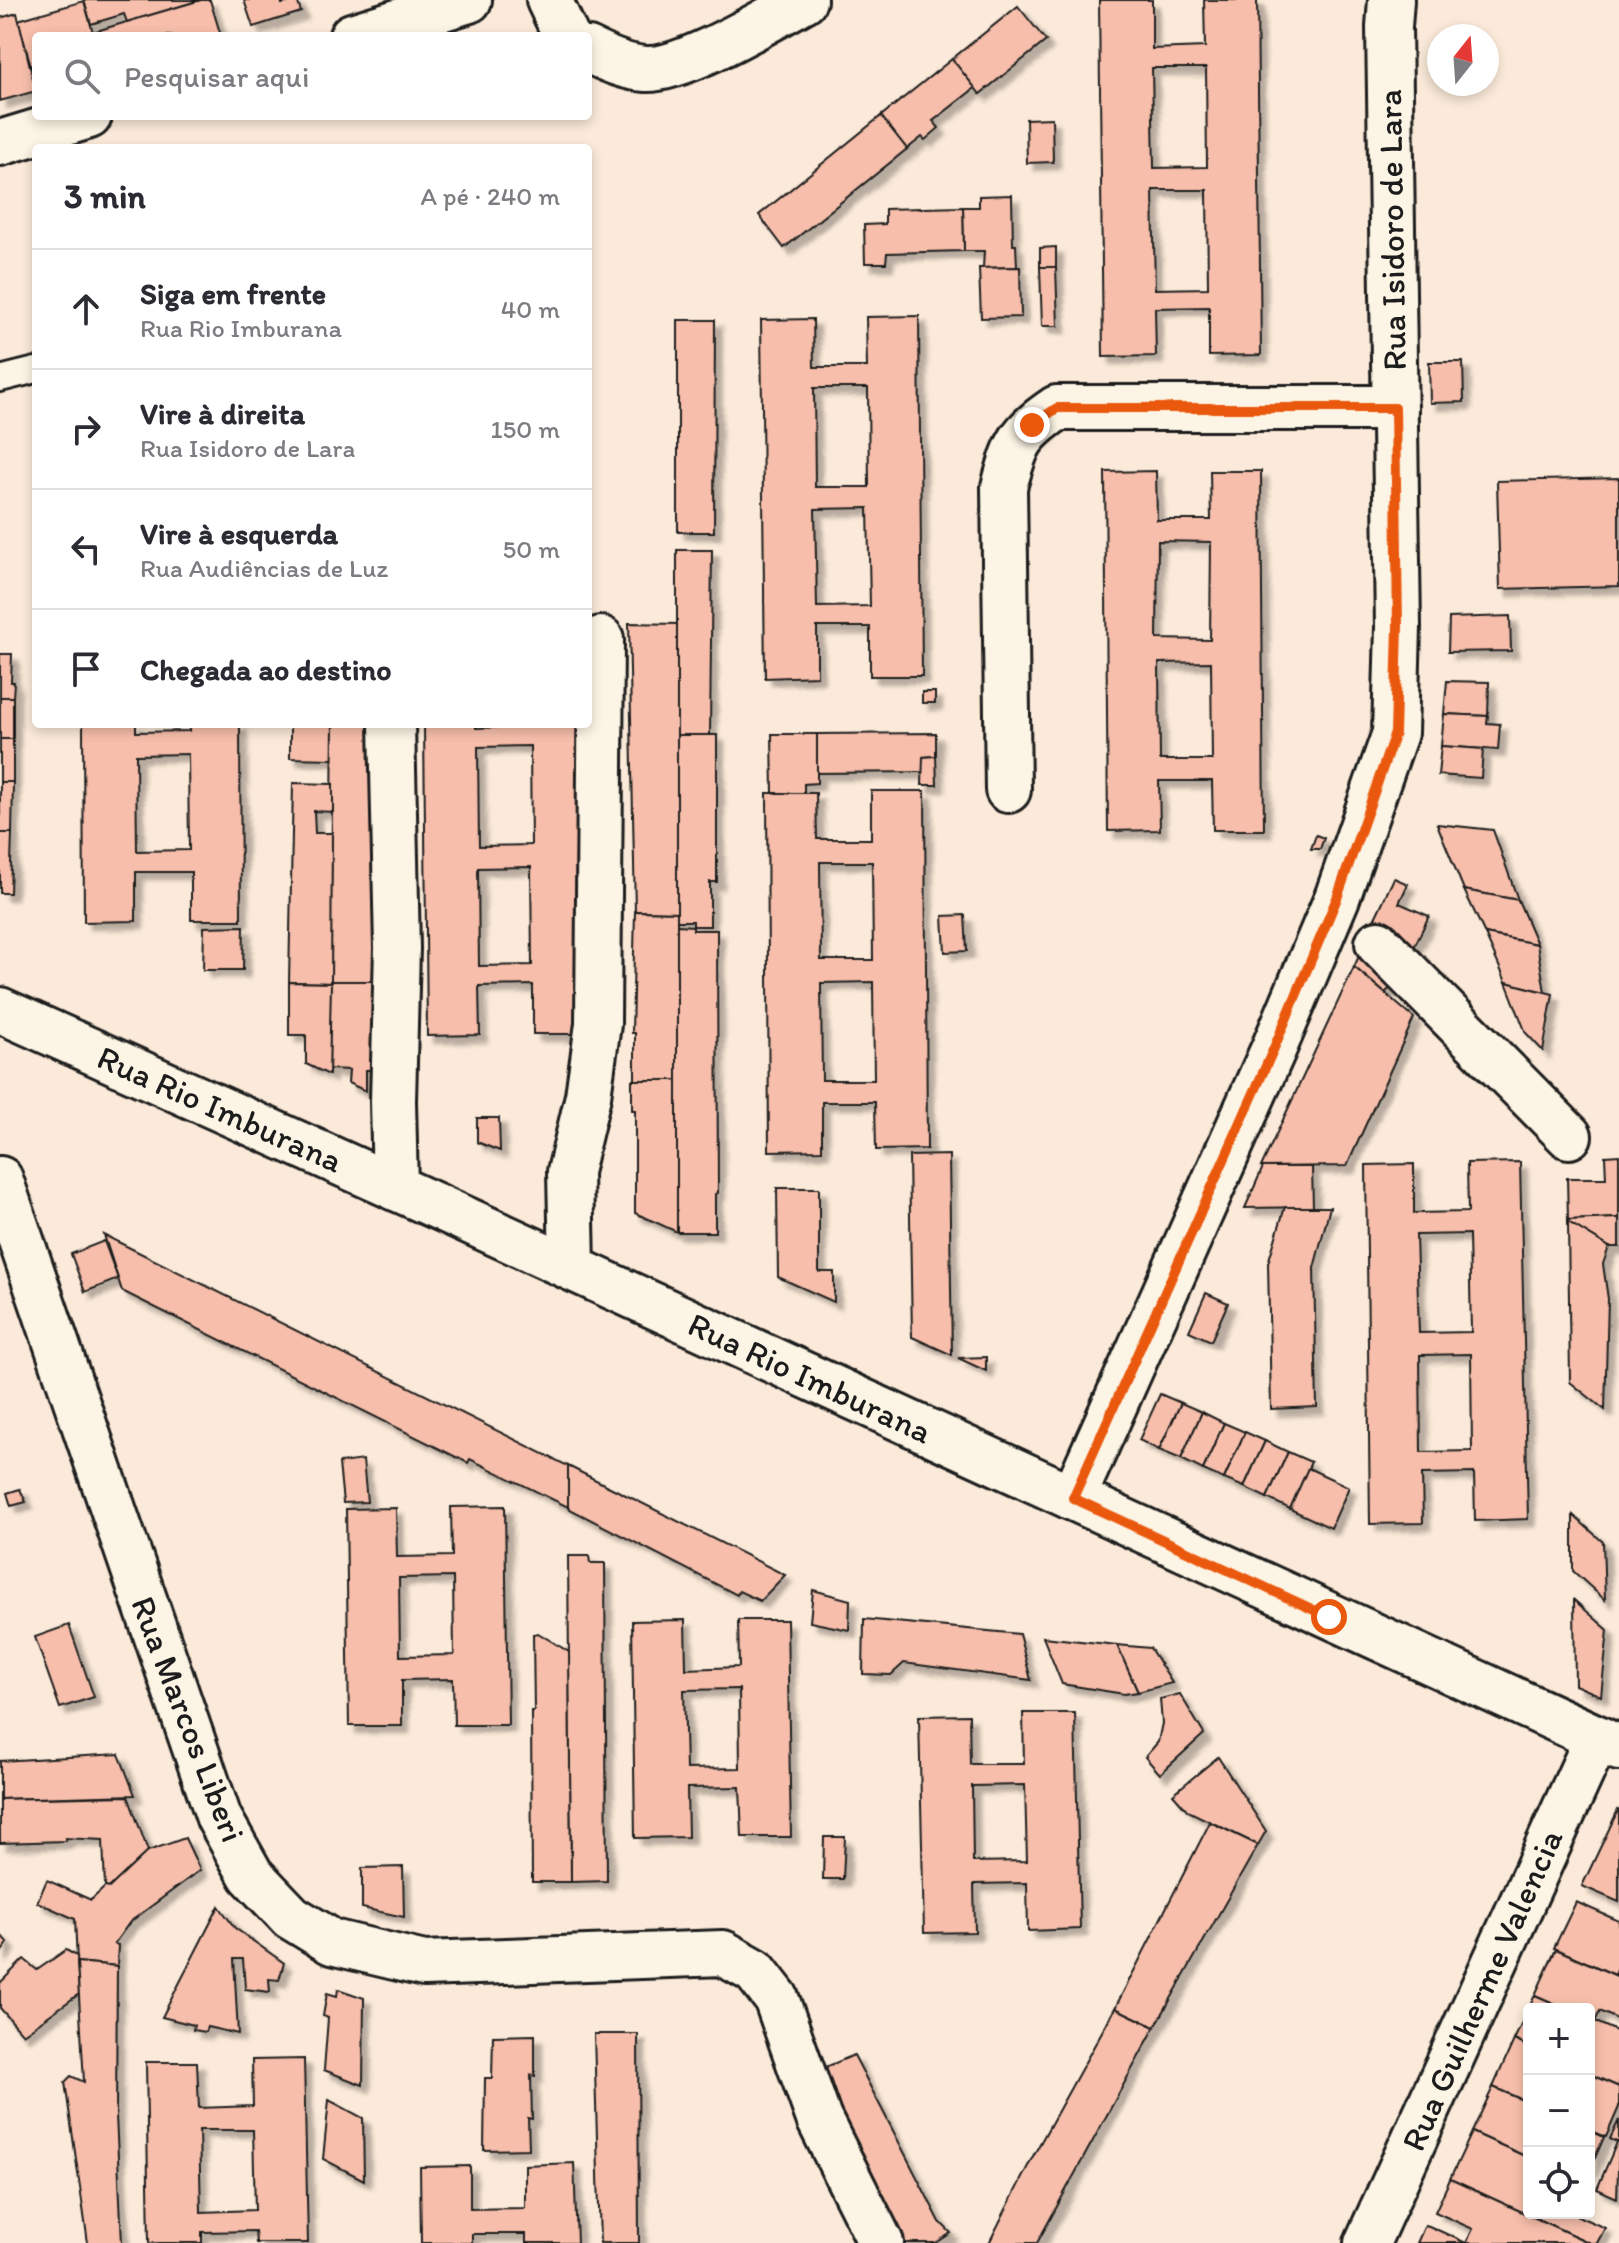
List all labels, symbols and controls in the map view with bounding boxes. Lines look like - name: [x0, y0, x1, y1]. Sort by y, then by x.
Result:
- north arrow: [1427, 24, 1499, 96]
- search box: [32, 32, 592, 120]
- icon: search: [60, 54, 104, 98]
- text: Pesquisar aqui: [124, 58, 309, 95]
- street label: Rua Isidoro de Lara: [1369, 89, 1415, 371]
- text: 3 min: [64, 176, 146, 217]
- text: A pé · 240 m: [420, 180, 560, 212]
- text: Siga em frente: [140, 275, 326, 312]
- icon: ahead: [64, 287, 108, 331]
- text: 40 m: [501, 293, 560, 325]
- text: Rua Rio Imburana: [140, 312, 342, 344]
- text: Vire à direita: [140, 395, 305, 432]
- icon: right: [64, 407, 108, 451]
- route end: [1014, 407, 1050, 443]
- text: 150 m: [491, 413, 560, 445]
- text: Rua Isidoro de Lara: [140, 432, 355, 464]
- text: Vire à esquerda: [140, 515, 338, 552]
- icon: left: [64, 527, 108, 571]
- text: 50 m: [503, 533, 560, 565]
- text: Rua Audiências de Luz: [140, 552, 388, 584]
- icon: arrive: [64, 647, 108, 691]
- text: Chegada ao destino: [140, 651, 392, 688]
- street label: Rua Rio Imburana: [91, 1037, 349, 1182]
- street label: Rua Rio Imburana: [682, 1304, 939, 1453]
- street label: Rua Marcos Liberi: [122, 1590, 254, 1848]
- route start: [1311, 1599, 1347, 1635]
- street label: Rua Guilherme Valencia: [1393, 1823, 1572, 2157]
- map controls: [1523, 2003, 1595, 2219]
- button: +: [1523, 2003, 1595, 2075]
- button: −: [1523, 2075, 1595, 2147]
- button: locate: [1523, 2147, 1595, 2219]

